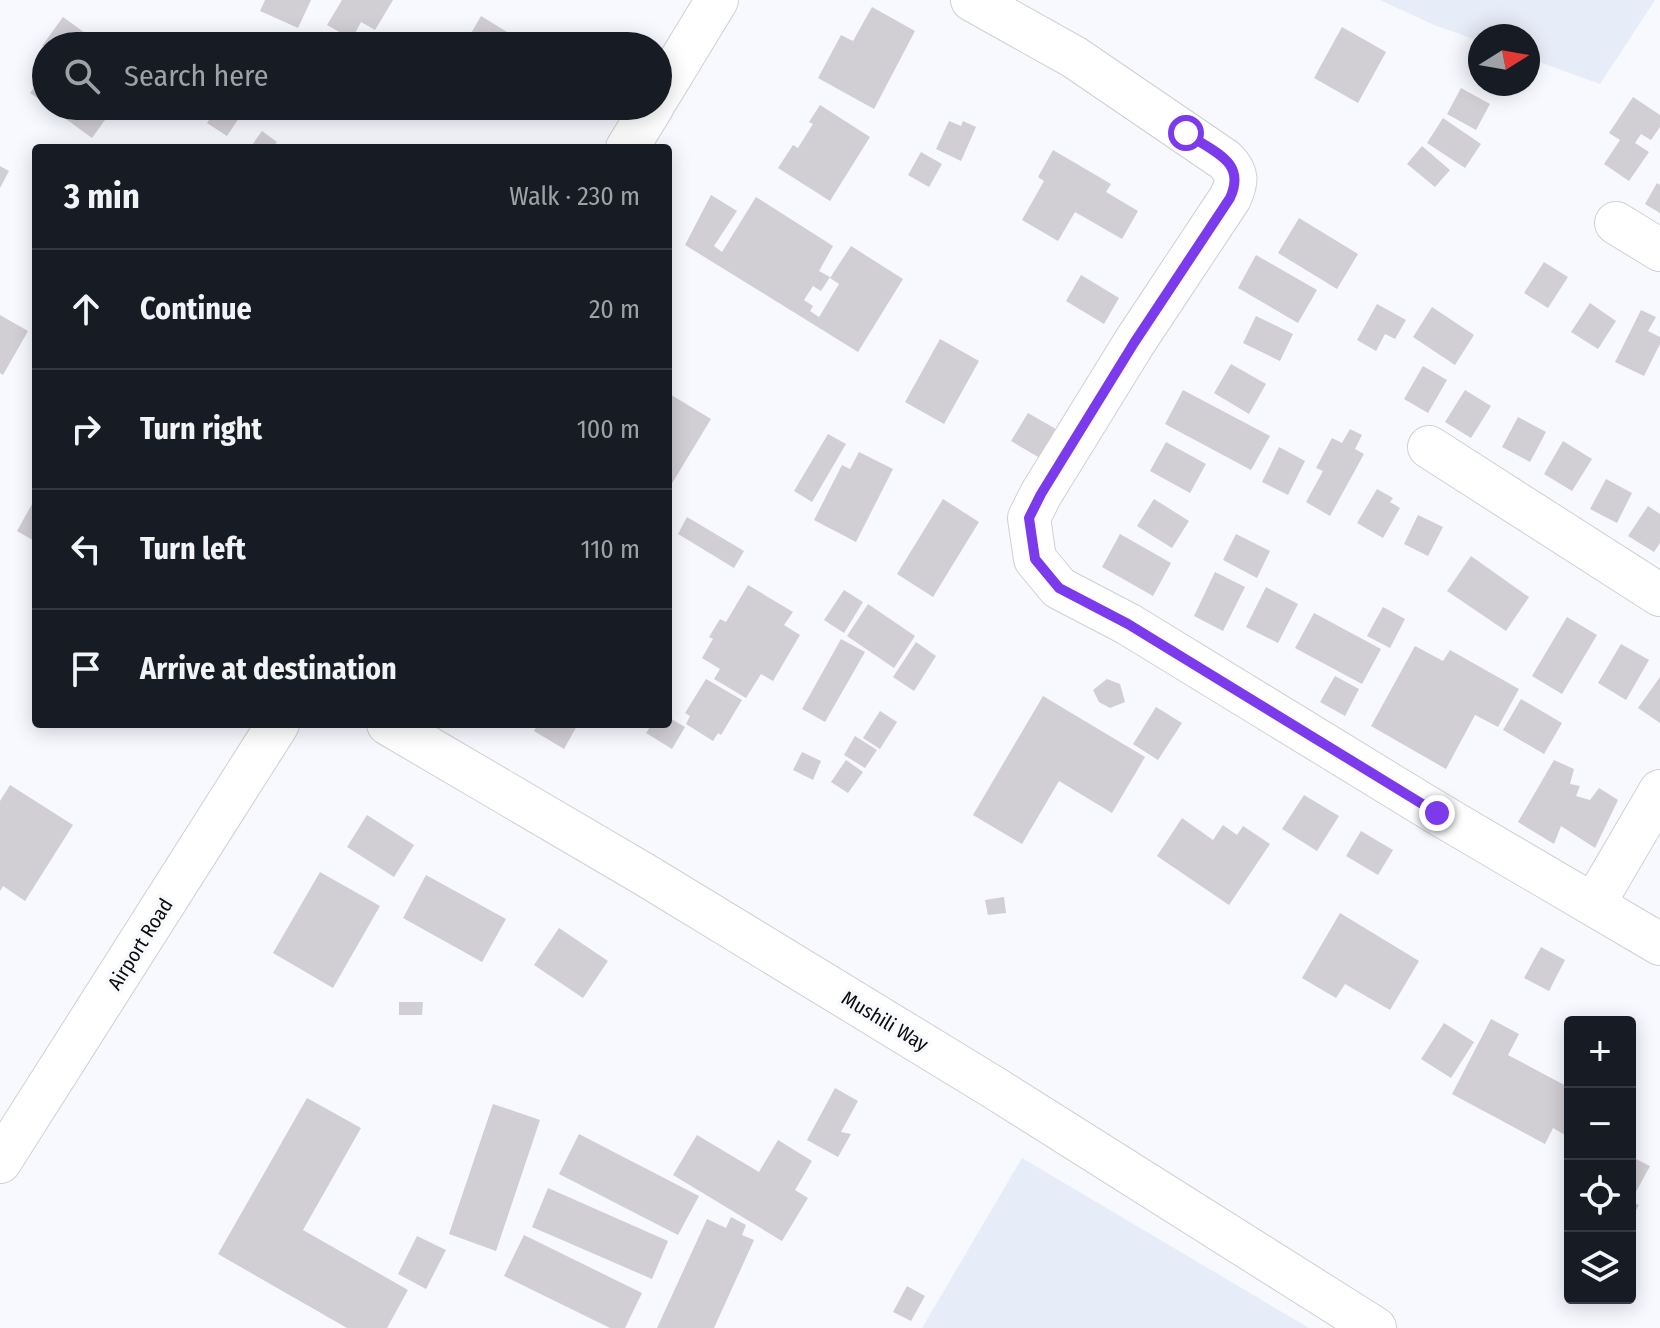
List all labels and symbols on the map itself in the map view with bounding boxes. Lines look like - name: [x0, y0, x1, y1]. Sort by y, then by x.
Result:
- north arrow: [1468, 24, 1540, 96]
- route start: [1168, 115, 1204, 151]
- route end: [1419, 795, 1455, 831]
- street label: Airport Road: [102, 894, 178, 994]
- street label: Mushili Way: [837, 986, 933, 1056]

